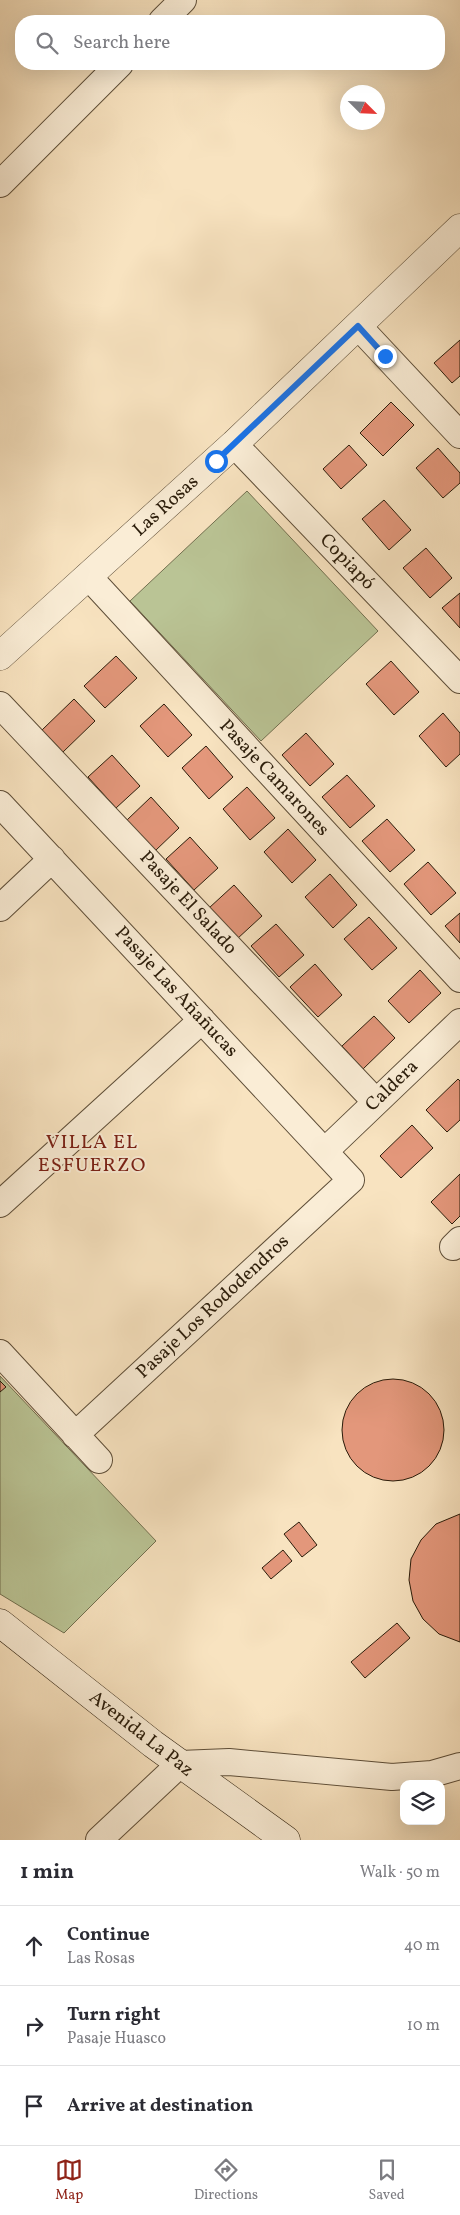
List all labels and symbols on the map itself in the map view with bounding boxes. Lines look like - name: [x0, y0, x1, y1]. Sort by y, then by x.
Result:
- north arrow: [340, 85, 385, 130]
- route end: [374, 345, 397, 368]
- route start: [205, 450, 228, 473]
- street label: Las Rosas: [127, 469, 205, 543]
- street label: Copiapó: [313, 528, 381, 596]
- street label: Pasaje Camarones: [213, 714, 335, 842]
- street label: Pasaje El Salado: [133, 845, 243, 961]
- street label: Pasaje Las Añañucas: [108, 921, 244, 1063]
- street label: Caldera: [360, 1054, 424, 1118]
- district label: VILLA EL ESFUERZO: [38, 1129, 146, 1180]
- street label: Pasaje Los Rododendros: [131, 1229, 295, 1385]
- street label: Avenida La Paz: [83, 1685, 199, 1783]

